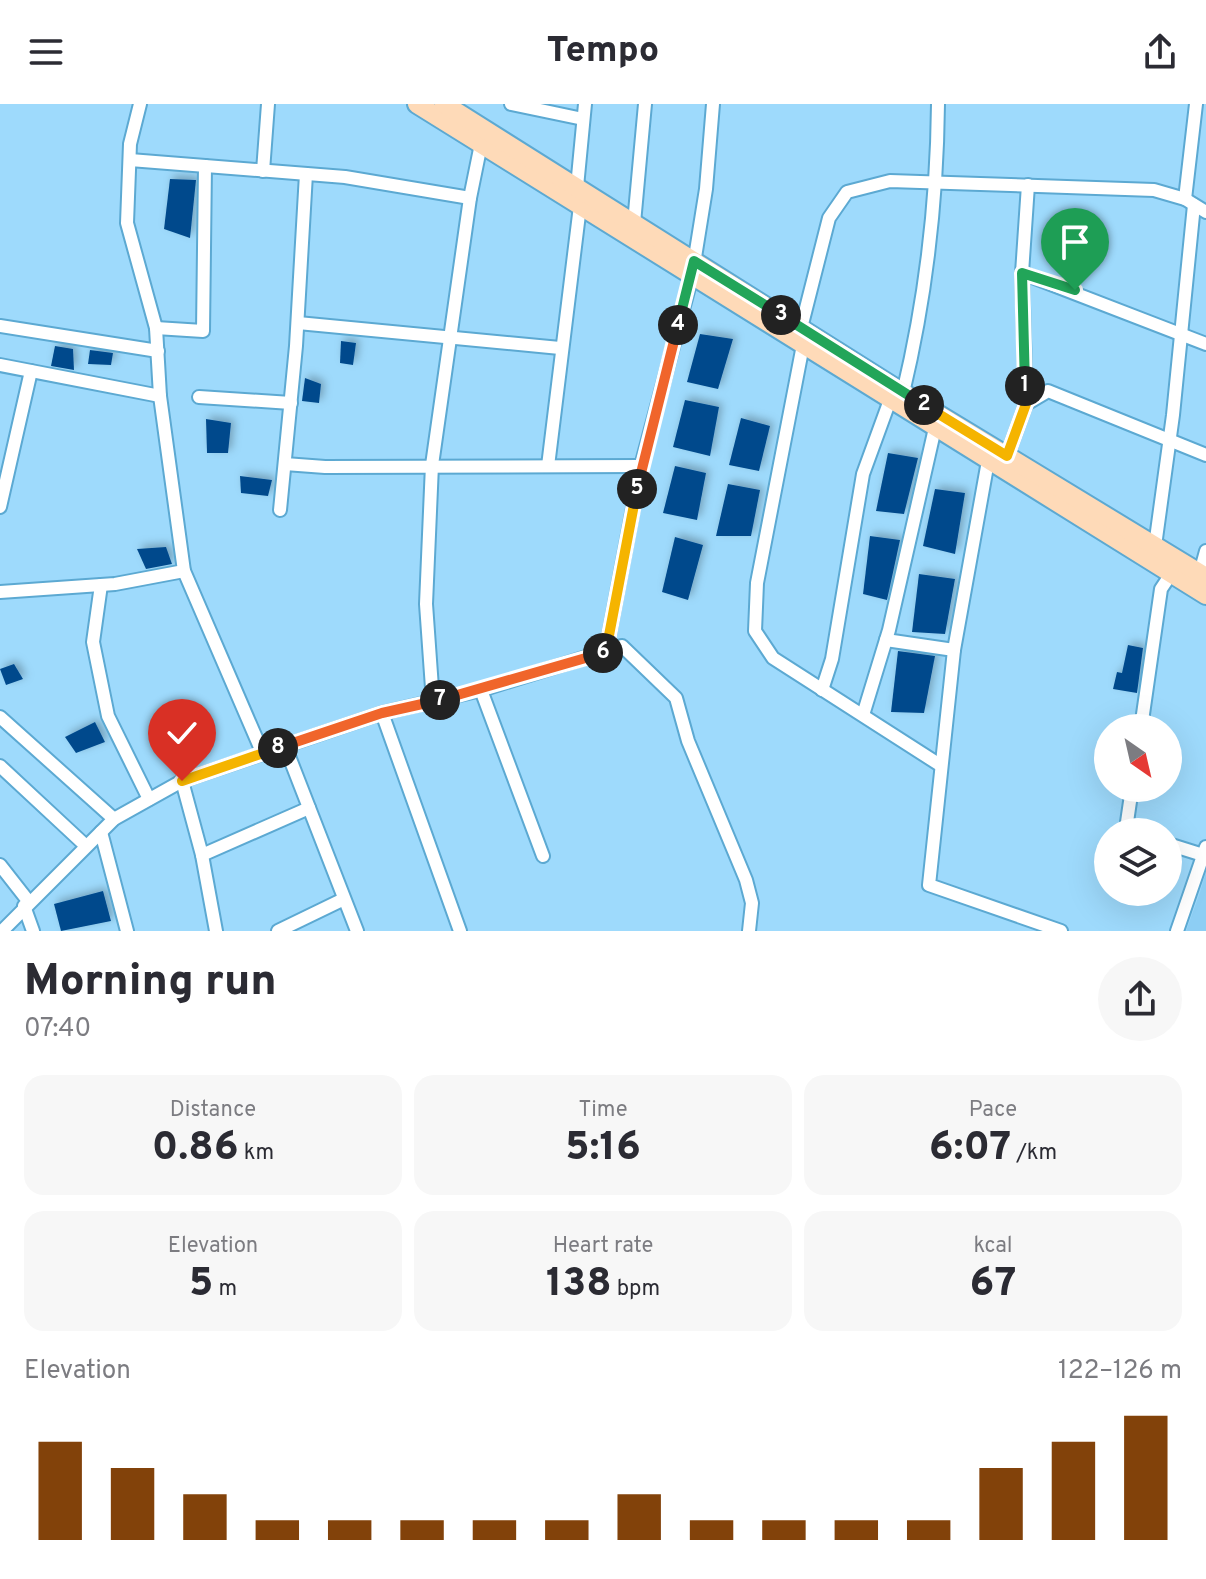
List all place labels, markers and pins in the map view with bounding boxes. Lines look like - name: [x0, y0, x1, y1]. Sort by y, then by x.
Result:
- pin: [1041, 208, 1109, 290]
- pin: 3: [761, 295, 801, 335]
- pin: 4: [658, 305, 698, 345]
- pin: 1: [1005, 366, 1045, 406]
- pin: 2: [904, 385, 944, 425]
- pin: 5: [617, 469, 657, 509]
- pin: 6: [583, 633, 623, 673]
- pin: 7: [420, 680, 460, 720]
- pin: [148, 699, 216, 781]
- pin: 8: [258, 728, 298, 768]

